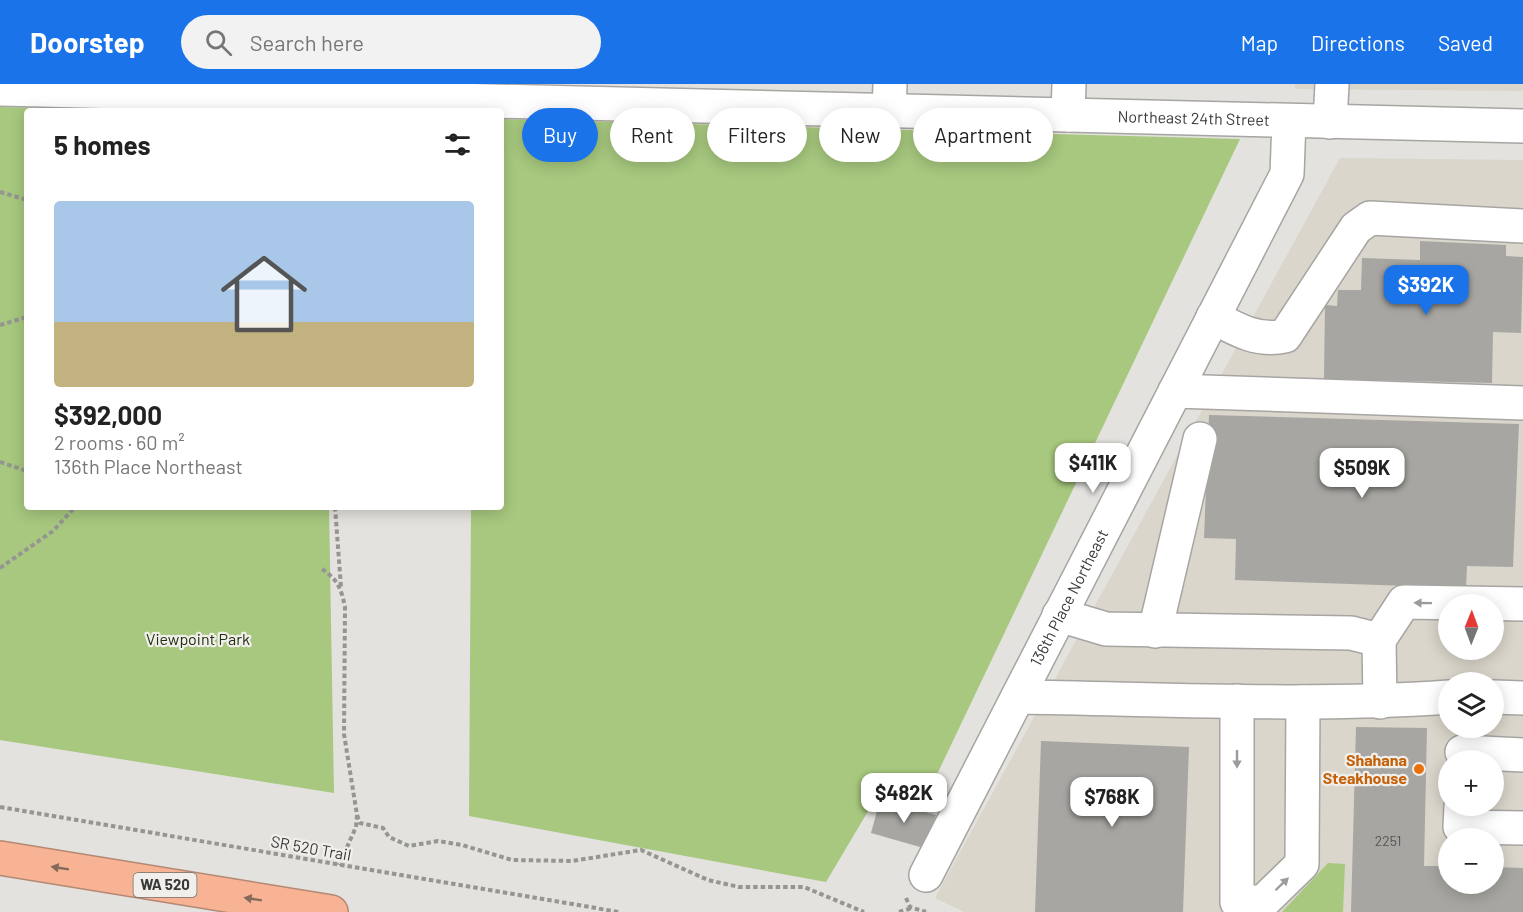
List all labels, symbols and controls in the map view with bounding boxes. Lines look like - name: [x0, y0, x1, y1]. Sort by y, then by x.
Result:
- search box: [181, 15, 601, 69]
- text: Doorstep: [30, 25, 145, 59]
- icon: search: [202, 26, 235, 59]
- text: Search here: [250, 29, 364, 55]
- text: Map: [1241, 30, 1278, 55]
- text: Directions: [1311, 30, 1405, 55]
- text: Saved: [1438, 30, 1493, 55]
- street label: Northeast 24th Street: [1117, 106, 1270, 129]
- chip: Buy: [522, 108, 598, 162]
- chip: Rent: [610, 108, 695, 162]
- chip: Filters: [707, 108, 807, 162]
- chip: New: [819, 108, 901, 162]
- chip: Apartment: [913, 108, 1053, 162]
- icon: filters: [441, 128, 474, 161]
- text: 5 homes: [54, 129, 151, 160]
- icon: home: [210, 240, 318, 348]
- pin: $392K: [1384, 265, 1468, 316]
- text: $392K: [1398, 272, 1454, 296]
- text: $392,000: [54, 399, 162, 430]
- text: 2 rooms · 60 m²: [54, 430, 185, 454]
- pin: $411K: [1051, 443, 1135, 494]
- pin: $509K: [1320, 448, 1404, 499]
- text: $411K: [1069, 450, 1117, 474]
- text: 136th Place Northeast: [54, 454, 243, 478]
- text: $509K: [1334, 455, 1390, 479]
- street label: 136th Place Northeast: [1025, 526, 1111, 669]
- north arrow: [1438, 594, 1504, 660]
- map controls: [1438, 594, 1504, 894]
- one-way arrow: [1413, 598, 1432, 608]
- park label: Viewpoint Park: [146, 629, 250, 648]
- button: layers: [1438, 672, 1504, 738]
- one-way arrow: [1232, 750, 1242, 769]
- place label: Shahana Steakhouse: [1323, 750, 1407, 787]
- button: +: [1438, 750, 1504, 816]
- marker: Shahana Steakhouse: [1412, 762, 1426, 776]
- pin: $482K: [862, 773, 946, 824]
- pin: $768K: [1070, 777, 1154, 828]
- text: $482K: [875, 780, 933, 804]
- text: $768K: [1084, 784, 1140, 808]
- button: −: [1438, 828, 1504, 894]
- street label: SR 520 Trail: [269, 831, 353, 864]
- house number: 2251: [1375, 832, 1401, 849]
- one-way arrow: [50, 863, 69, 872]
- road number: WA 520: [134, 873, 196, 897]
- one-way arrow: [1274, 877, 1288, 891]
- one-way arrow: [243, 895, 262, 904]

